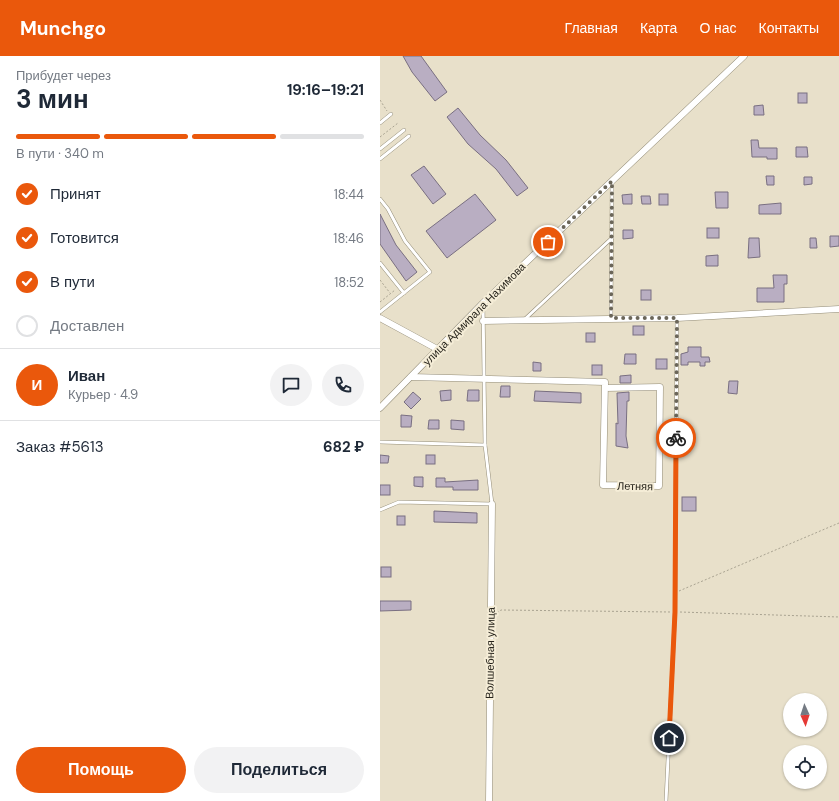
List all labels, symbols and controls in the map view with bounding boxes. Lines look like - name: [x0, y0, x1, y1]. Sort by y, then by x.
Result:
- text: Munchgo: [20, 16, 106, 41]
- text: Главная: [565, 19, 618, 37]
- text: Карта: [640, 19, 677, 37]
- text: О нас: [699, 19, 737, 37]
- text: Контакты: [759, 19, 819, 37]
- text: Прибудет через: [16, 67, 111, 84]
- text: 19:16–19:21: [287, 80, 364, 100]
- text: 3 мин: [16, 82, 89, 116]
- text: В пути · 340 m: [16, 145, 104, 162]
- icon: check: [16, 183, 38, 205]
- text: Принят: [50, 184, 101, 204]
- text: 18:44: [334, 186, 364, 203]
- pin: [531, 225, 565, 259]
- icon: check: [16, 227, 38, 249]
- text: Готовится: [50, 228, 119, 248]
- text: 18:46: [333, 230, 364, 247]
- icon: bag: [537, 231, 559, 253]
- street label: улица Адмирала Нахимова: [420, 259, 529, 368]
- icon: check: [16, 271, 38, 293]
- text: В пути: [50, 272, 95, 292]
- text: 18:52: [334, 274, 364, 291]
- text: Доставлен: [50, 316, 124, 336]
- button: chat: [270, 364, 312, 406]
- button: phone: [322, 364, 364, 406]
- text: Иван: [68, 366, 105, 386]
- text: И: [32, 375, 42, 395]
- text: Курьер · 4.9: [68, 386, 138, 403]
- courier: [656, 418, 696, 458]
- icon: bike: [665, 427, 687, 449]
- text: Заказ #5613: [16, 437, 104, 457]
- text: 682 ₽: [323, 437, 364, 457]
- street label: Летняя: [617, 479, 653, 493]
- street label: Волшебная улица: [482, 606, 498, 699]
- north arrow: [783, 693, 827, 737]
- map controls: [783, 693, 827, 789]
- pin: [652, 721, 686, 755]
- icon: home: [658, 727, 680, 749]
- button: locate: [783, 745, 827, 789]
- button: Помощь: [16, 747, 186, 793]
- button: Поделиться: [194, 747, 364, 793]

